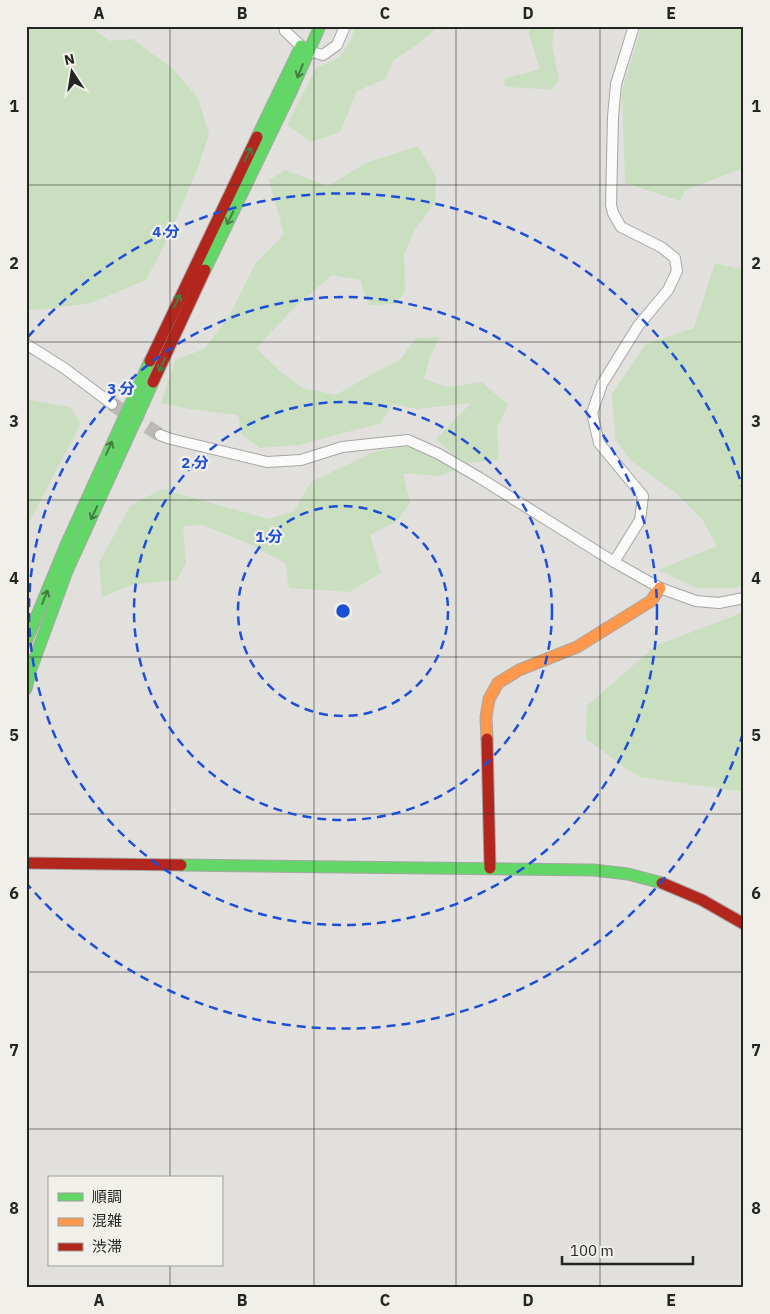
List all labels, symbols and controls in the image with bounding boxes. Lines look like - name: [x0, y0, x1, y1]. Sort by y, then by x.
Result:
- text: A: [94, 3, 105, 23]
- text: B: [237, 3, 248, 23]
- text: C: [380, 3, 390, 23]
- text: D: [522, 3, 534, 23]
- text: E: [666, 3, 676, 23]
- north arrow: [48, 48, 98, 98]
- text: N: [62, 49, 76, 69]
- one-way arrow: [294, 63, 304, 78]
- text: 1: [9, 96, 19, 116]
- text: 1: [751, 96, 761, 116]
- one-way arrow: [244, 147, 253, 162]
- one-way arrow: [225, 210, 235, 225]
- text: 4 分: [152, 222, 180, 241]
- text: 2: [9, 253, 19, 273]
- text: 2: [751, 253, 761, 273]
- one-way arrow: [173, 293, 183, 308]
- one-way arrow: [156, 357, 166, 372]
- text: 3 分: [107, 379, 135, 398]
- text: 3: [9, 411, 19, 431]
- text: 3: [751, 411, 761, 431]
- one-way arrow: [105, 441, 115, 456]
- text: 2 分: [181, 453, 209, 472]
- one-way arrow: [89, 505, 99, 520]
- text: 1 分: [255, 527, 283, 546]
- text: 4: [9, 568, 19, 588]
- text: 4: [751, 568, 761, 588]
- one-way arrow: [40, 590, 50, 605]
- centre of rings: [334, 602, 352, 620]
- text: 5: [9, 725, 19, 745]
- text: 5: [751, 725, 761, 745]
- text: 6: [9, 883, 19, 903]
- text: 6: [751, 883, 761, 903]
- text: 7: [9, 1040, 19, 1060]
- text: 7: [751, 1040, 761, 1060]
- legend: [48, 1176, 222, 1266]
- text: 順調: [92, 1187, 122, 1206]
- text: 8: [9, 1198, 19, 1218]
- text: 8: [751, 1198, 761, 1218]
- text: 混雑: [92, 1211, 122, 1230]
- scale bar: [562, 1234, 694, 1266]
- text: 渋滞: [92, 1237, 122, 1256]
- text: 100 m: [570, 1241, 614, 1260]
- text: A: [94, 1290, 105, 1310]
- text: B: [237, 1290, 248, 1310]
- text: C: [380, 1290, 390, 1310]
- text: D: [522, 1290, 534, 1310]
- text: E: [666, 1290, 676, 1310]

